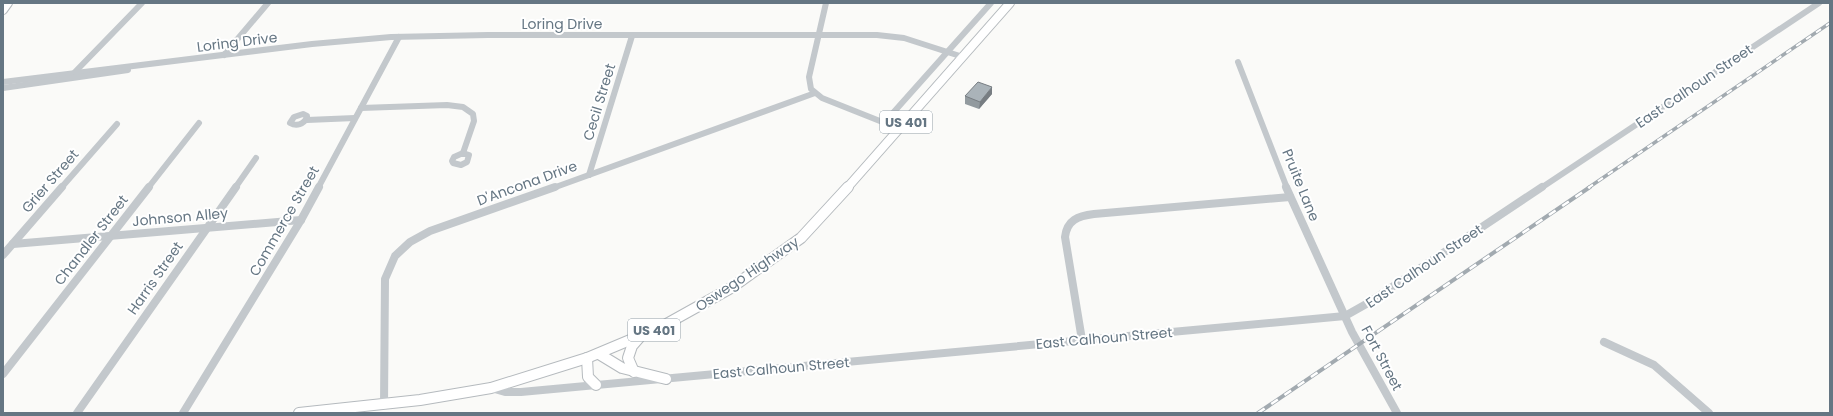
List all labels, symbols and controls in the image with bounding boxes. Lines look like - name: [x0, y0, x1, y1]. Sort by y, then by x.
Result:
- street label: Loring Drive: [522, 14, 603, 34]
- street label: Loring Drive: [196, 27, 279, 57]
- street label: East Calhoun Street: [1632, 39, 1756, 133]
- street label: Cecil Street: [578, 61, 620, 143]
- road number: US 401: [880, 111, 932, 133]
- street label: Grier Street: [17, 145, 83, 217]
- street label: Pruite Lane: [1277, 146, 1325, 224]
- street label: D'Ancona Drive: [474, 155, 580, 210]
- street label: Commerce Street: [244, 162, 324, 280]
- street label: Chandler Street: [49, 191, 133, 289]
- street label: Johnson Alley: [131, 203, 229, 231]
- street label: East Calhoun Street: [1362, 219, 1486, 313]
- street label: Oswego Highway: [691, 232, 803, 316]
- street label: Harris Street: [122, 237, 188, 319]
- road number: US 401: [628, 319, 680, 341]
- street label: East Calhoun Street: [1035, 322, 1173, 354]
- street label: Fort Street: [1356, 322, 1408, 394]
- street label: East Calhoun Street: [712, 352, 850, 384]

